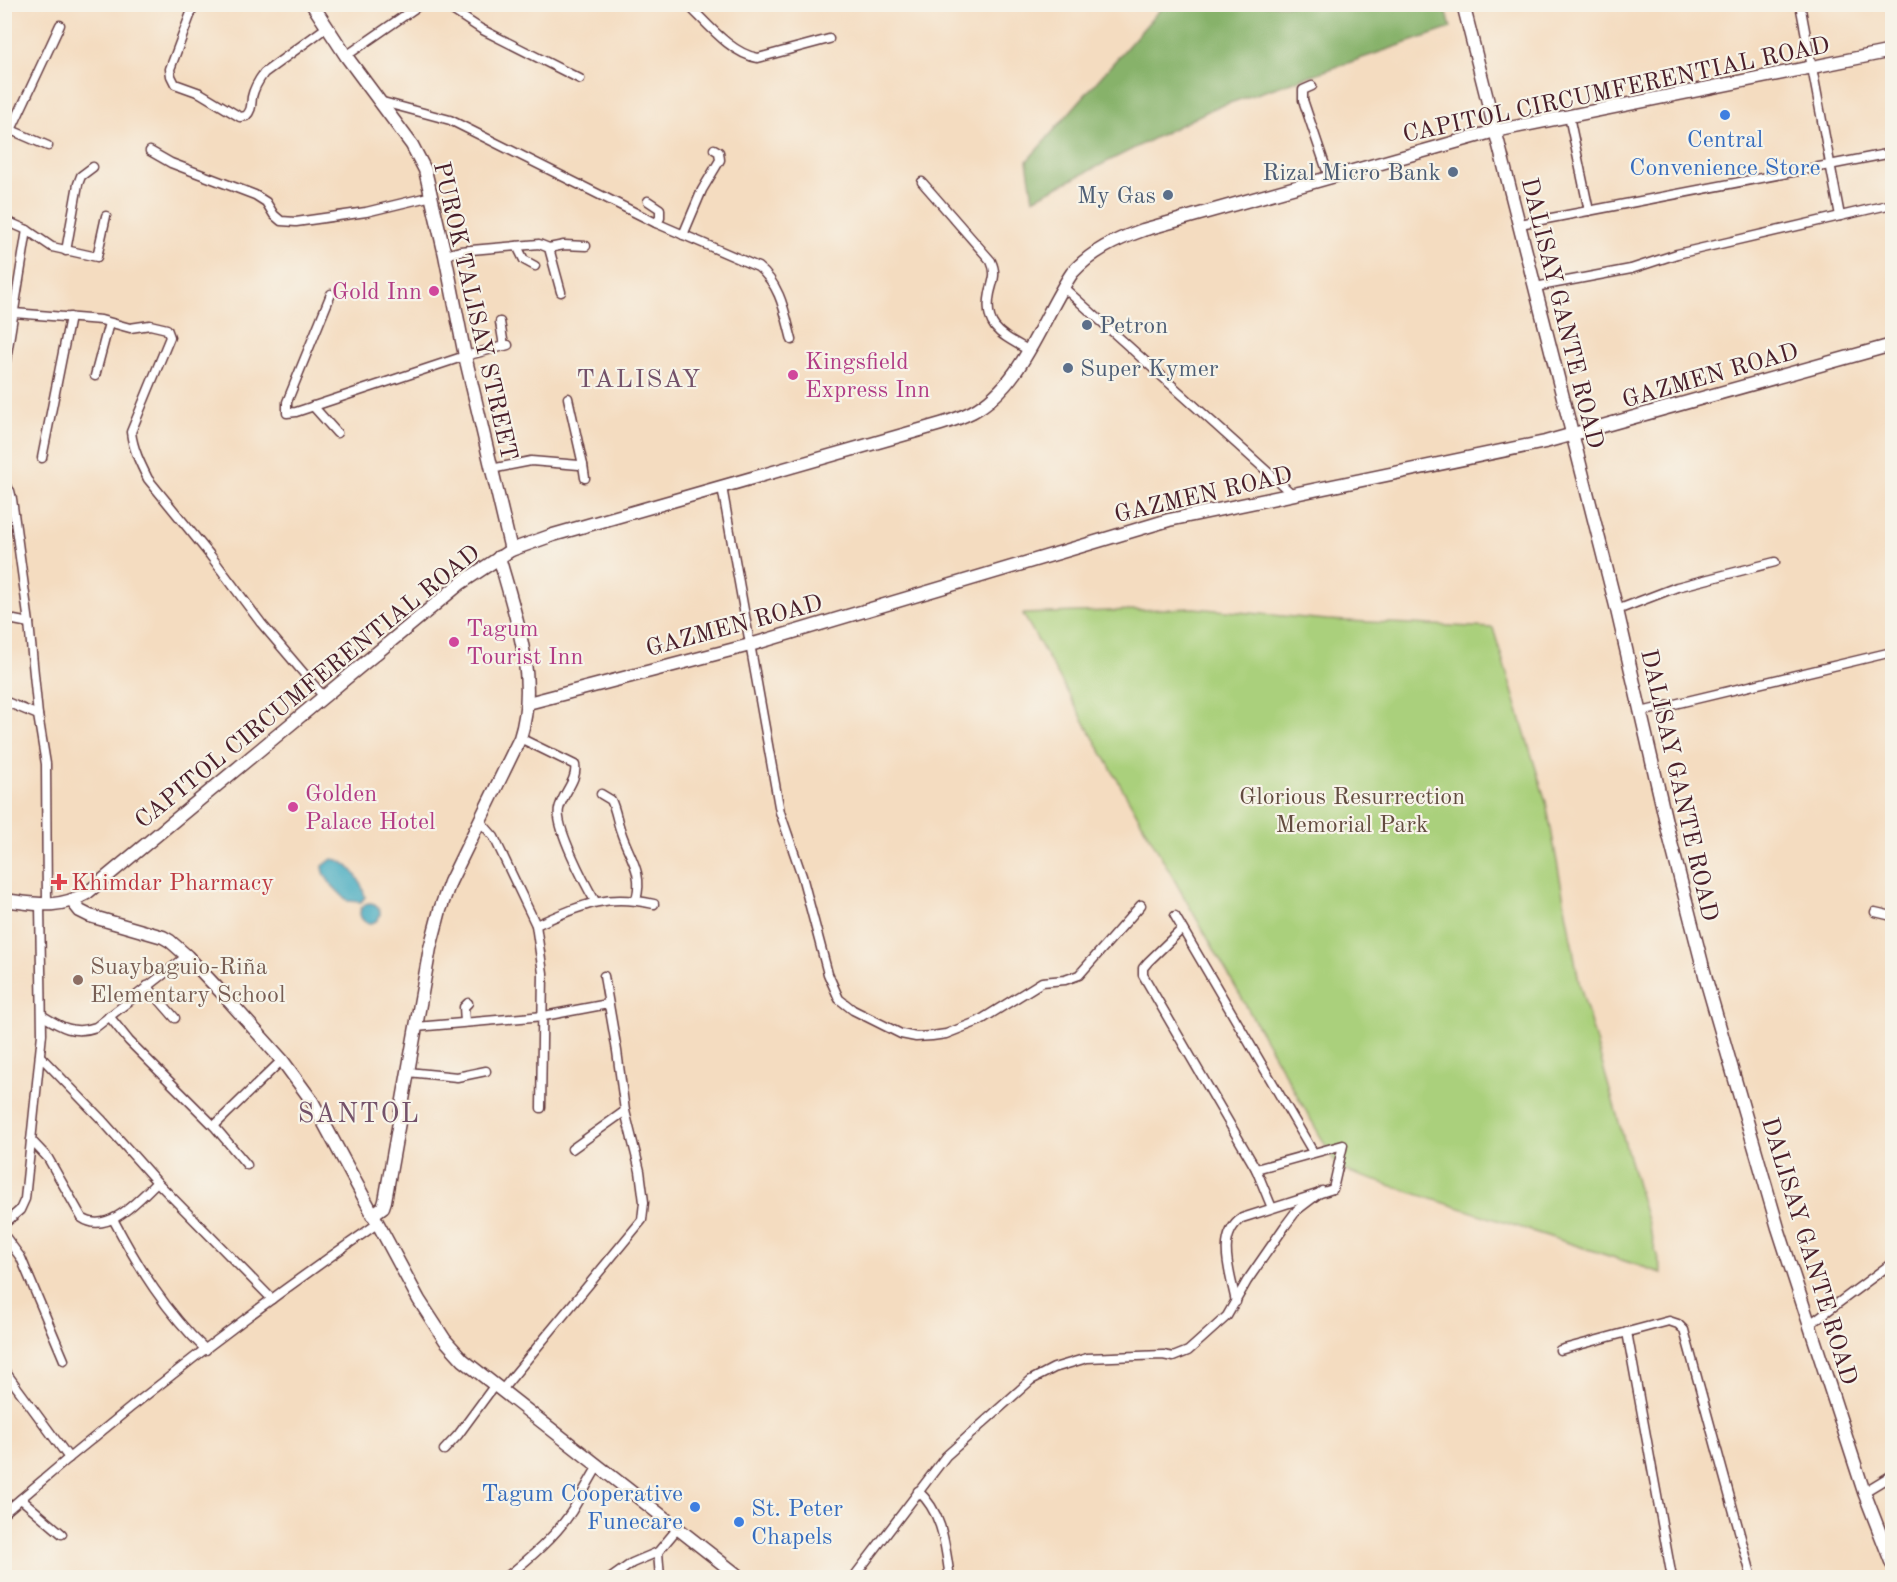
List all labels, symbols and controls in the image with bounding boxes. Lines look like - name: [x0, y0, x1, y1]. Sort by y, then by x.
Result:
- street label: CAPITOL CIRCUMFERENTIAL ROAD: [1401, 34, 1832, 148]
- marker: Central Convenience Store: [1718, 108, 1732, 122]
- place label: Central Convenience Store: [1629, 129, 1821, 181]
- street label: PUROK TALISAY STREET: [428, 160, 520, 463]
- place label: Rizal Micro Bank: [1262, 162, 1441, 186]
- marker: Rizal Micro Bank: [1446, 165, 1460, 179]
- street label: DALISAY GANTE ROAD: [1516, 176, 1606, 451]
- place label: My Gas: [1077, 185, 1156, 209]
- marker: My Gas: [1161, 188, 1175, 202]
- place label: Gold Inn: [332, 281, 422, 305]
- marker: Gold Inn: [427, 284, 441, 298]
- place label: Petron: [1099, 315, 1168, 339]
- marker: Petron: [1080, 318, 1094, 332]
- street label: GAZMEN ROAD: [1620, 340, 1801, 414]
- place label: Kingsfield Express Inn: [805, 351, 930, 403]
- place label: Super Kymer: [1080, 358, 1219, 382]
- marker: Super Kymer: [1061, 361, 1075, 375]
- district label: TALISAY: [576, 367, 702, 393]
- marker: Kingsfield Express Inn: [786, 368, 800, 382]
- street label: GAZMEN ROAD: [1112, 464, 1295, 528]
- street label: CAPITOL CIRCUMFERENTIAL ROAD: [131, 541, 485, 834]
- street label: GAZMEN ROAD: [644, 592, 826, 662]
- place label: Tagum Tourist Inn: [466, 618, 583, 670]
- marker: Tagum Tourist Inn: [447, 635, 461, 649]
- street label: DALISAY GANTE ROAD: [1635, 647, 1721, 924]
- place label: Golden Palace Hotel: [305, 783, 435, 835]
- park label: Glorious Resurrection Memorial Park: [1239, 786, 1465, 838]
- marker: Golden Palace Hotel: [286, 800, 300, 814]
- place label: Khimdar Pharmacy: [71, 872, 274, 896]
- marker: Khimdar Pharmacy: [52, 875, 66, 889]
- place label: Suaybaguio-Riña Elementary School: [90, 956, 285, 1008]
- marker: Suaybaguio-Riña Elementary School: [71, 973, 85, 987]
- district label: SANTOL: [298, 1101, 420, 1128]
- street label: DALISAY GANTE ROAD: [1756, 1115, 1860, 1388]
- place label: Tagum Cooperative Funecare: [481, 1483, 683, 1535]
- place label: St. Peter Chapels: [751, 1498, 843, 1550]
- marker: Tagum Cooperative Funecare: [688, 1500, 702, 1514]
- marker: St. Peter Chapels: [732, 1515, 746, 1529]

